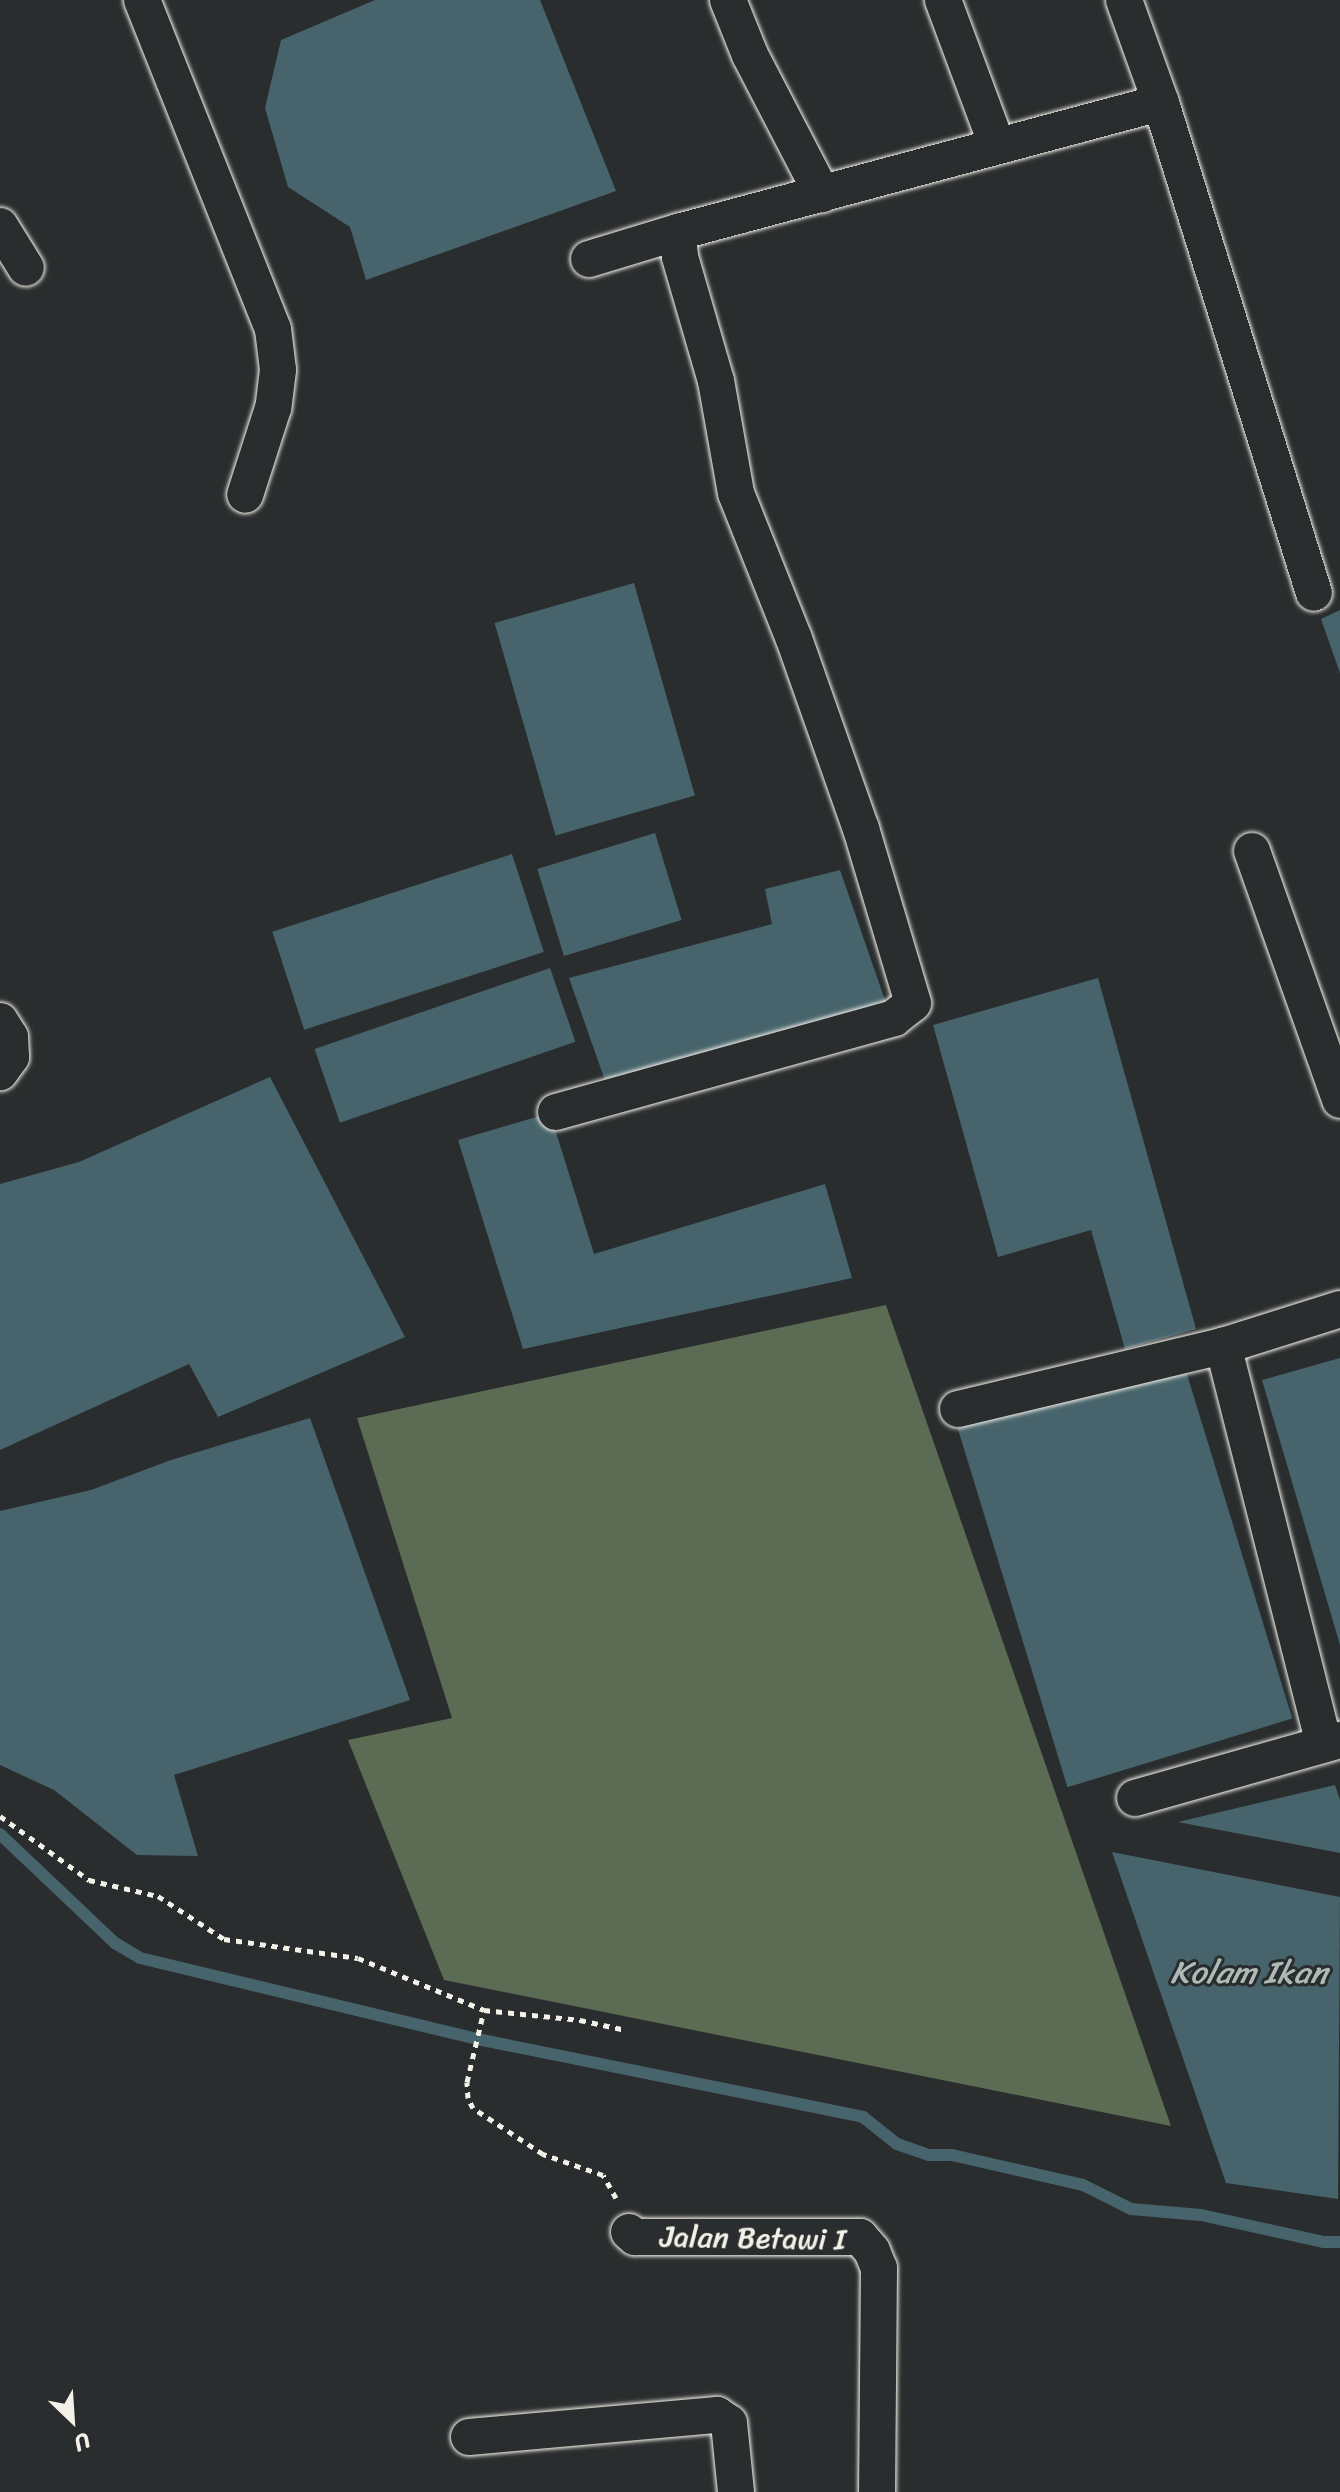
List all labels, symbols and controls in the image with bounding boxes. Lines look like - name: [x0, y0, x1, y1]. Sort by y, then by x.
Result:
- water label: Kolam Ikan: [1171, 1954, 1327, 1992]
- street label: Jalan Betawi I: [659, 2218, 847, 2258]
- north arrow: [32, 2380, 112, 2460]
- text: U: [68, 2421, 97, 2463]

